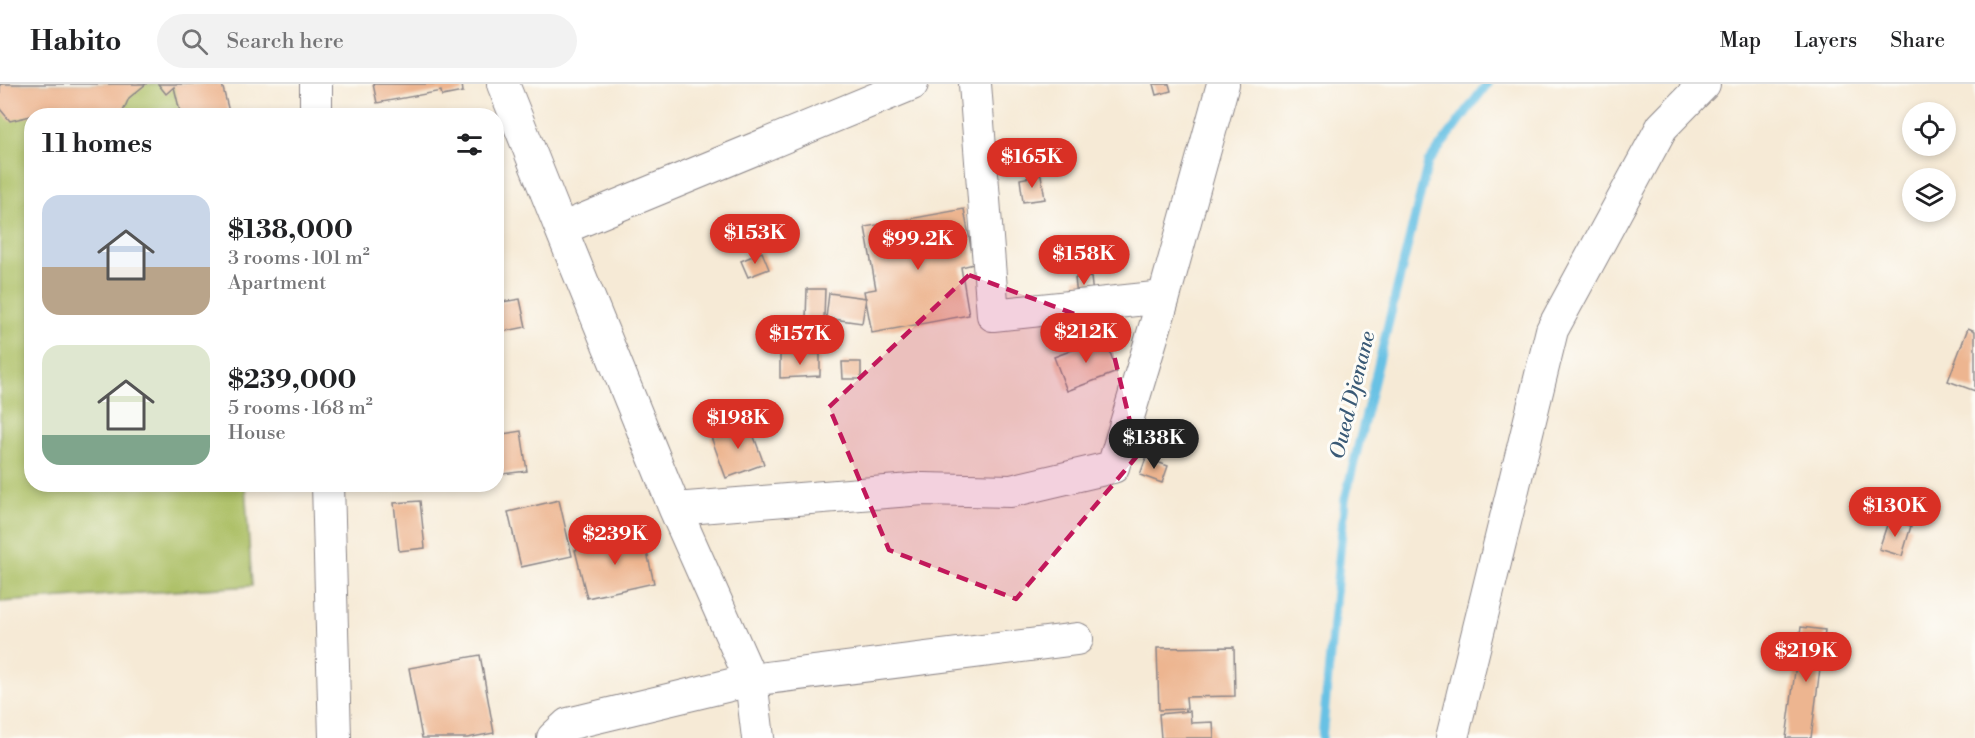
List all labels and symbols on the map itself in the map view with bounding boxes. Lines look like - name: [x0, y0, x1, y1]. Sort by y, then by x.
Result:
- pin: $165K: [990, 138, 1074, 189]
- pin: $153K: [713, 214, 797, 265]
- pin: $99.2K: [869, 220, 967, 271]
- pin: $158K: [1042, 235, 1126, 286]
- pin: $212K: [1044, 313, 1128, 364]
- pin: $157K: [758, 315, 842, 366]
- water label: Oued Djenane: [1325, 328, 1381, 462]
- pin: $198K: [696, 399, 780, 450]
- pin: $138K: [1112, 419, 1196, 470]
- pin: $130K: [1853, 487, 1937, 538]
- pin: $239K: [573, 515, 657, 566]
- pin: $219K: [1764, 632, 1848, 683]

